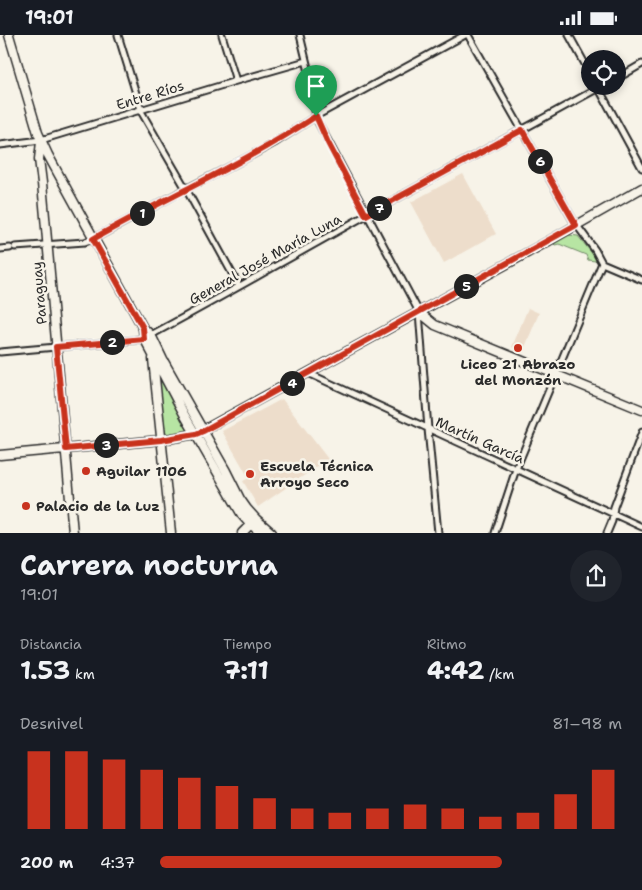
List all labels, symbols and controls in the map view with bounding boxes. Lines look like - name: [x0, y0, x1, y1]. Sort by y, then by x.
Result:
- text: 19:01: [25, 5, 74, 30]
- map controls: [581, 50, 626, 95]
- button: locate: [581, 50, 626, 95]
- pin: [295, 65, 337, 116]
- icon: arrive: [302, 72, 330, 100]
- street label: Entre Ríos: [114, 76, 186, 114]
- pin: 6: [528, 149, 552, 173]
- text: 6: [536, 152, 545, 170]
- pin: 7: [366, 195, 392, 221]
- text: 7: [375, 199, 384, 217]
- pin: 1: [130, 201, 154, 225]
- text: 1: [139, 204, 146, 222]
- street label: General José María Luna: [186, 209, 345, 308]
- street label: Paraguay: [27, 261, 51, 325]
- pin: 5: [454, 273, 478, 299]
- text: 5: [462, 277, 471, 295]
- pin: 2: [100, 329, 124, 355]
- text: 2: [108, 333, 117, 351]
- marker: Liceo 21 Abrazo del Monzón: [512, 342, 524, 354]
- place label: Liceo 21 Abrazo del Monzón: [461, 355, 575, 389]
- pin: 4: [280, 371, 304, 395]
- text: 4: [288, 374, 297, 392]
- street label: Martín García: [433, 412, 527, 468]
- pin: 3: [94, 433, 118, 457]
- text: 3: [102, 436, 111, 454]
- place label: Escuela Técnica Arroyo Seco: [260, 457, 374, 491]
- place label: Aguilar 1106: [96, 462, 187, 480]
- marker: Aguilar 1106: [80, 465, 92, 477]
- marker: Escuela Técnica Arroyo Seco: [244, 468, 256, 480]
- place label: Palacio de la Luz: [36, 497, 160, 515]
- marker: Palacio de la Luz: [20, 500, 32, 512]
- text: Carrera nocturna: [20, 546, 278, 584]
- button: share: [570, 550, 622, 602]
- text: 19:01: [20, 584, 58, 605]
- text: Distancia: [20, 635, 82, 653]
- text: Tiempo: [223, 635, 272, 653]
- text: Ritmo: [427, 635, 466, 653]
- text: 1.53: [20, 653, 70, 687]
- text: 7:11: [223, 653, 269, 687]
- text: 4:42: [427, 653, 484, 687]
- text: km: [70, 665, 95, 683]
- text: /km: [484, 665, 514, 683]
- text: Desnivel: [20, 713, 83, 734]
- text: 81–98 m: [552, 713, 622, 734]
- text: 200 m: [20, 852, 73, 873]
- text: 4:37: [100, 852, 135, 873]

